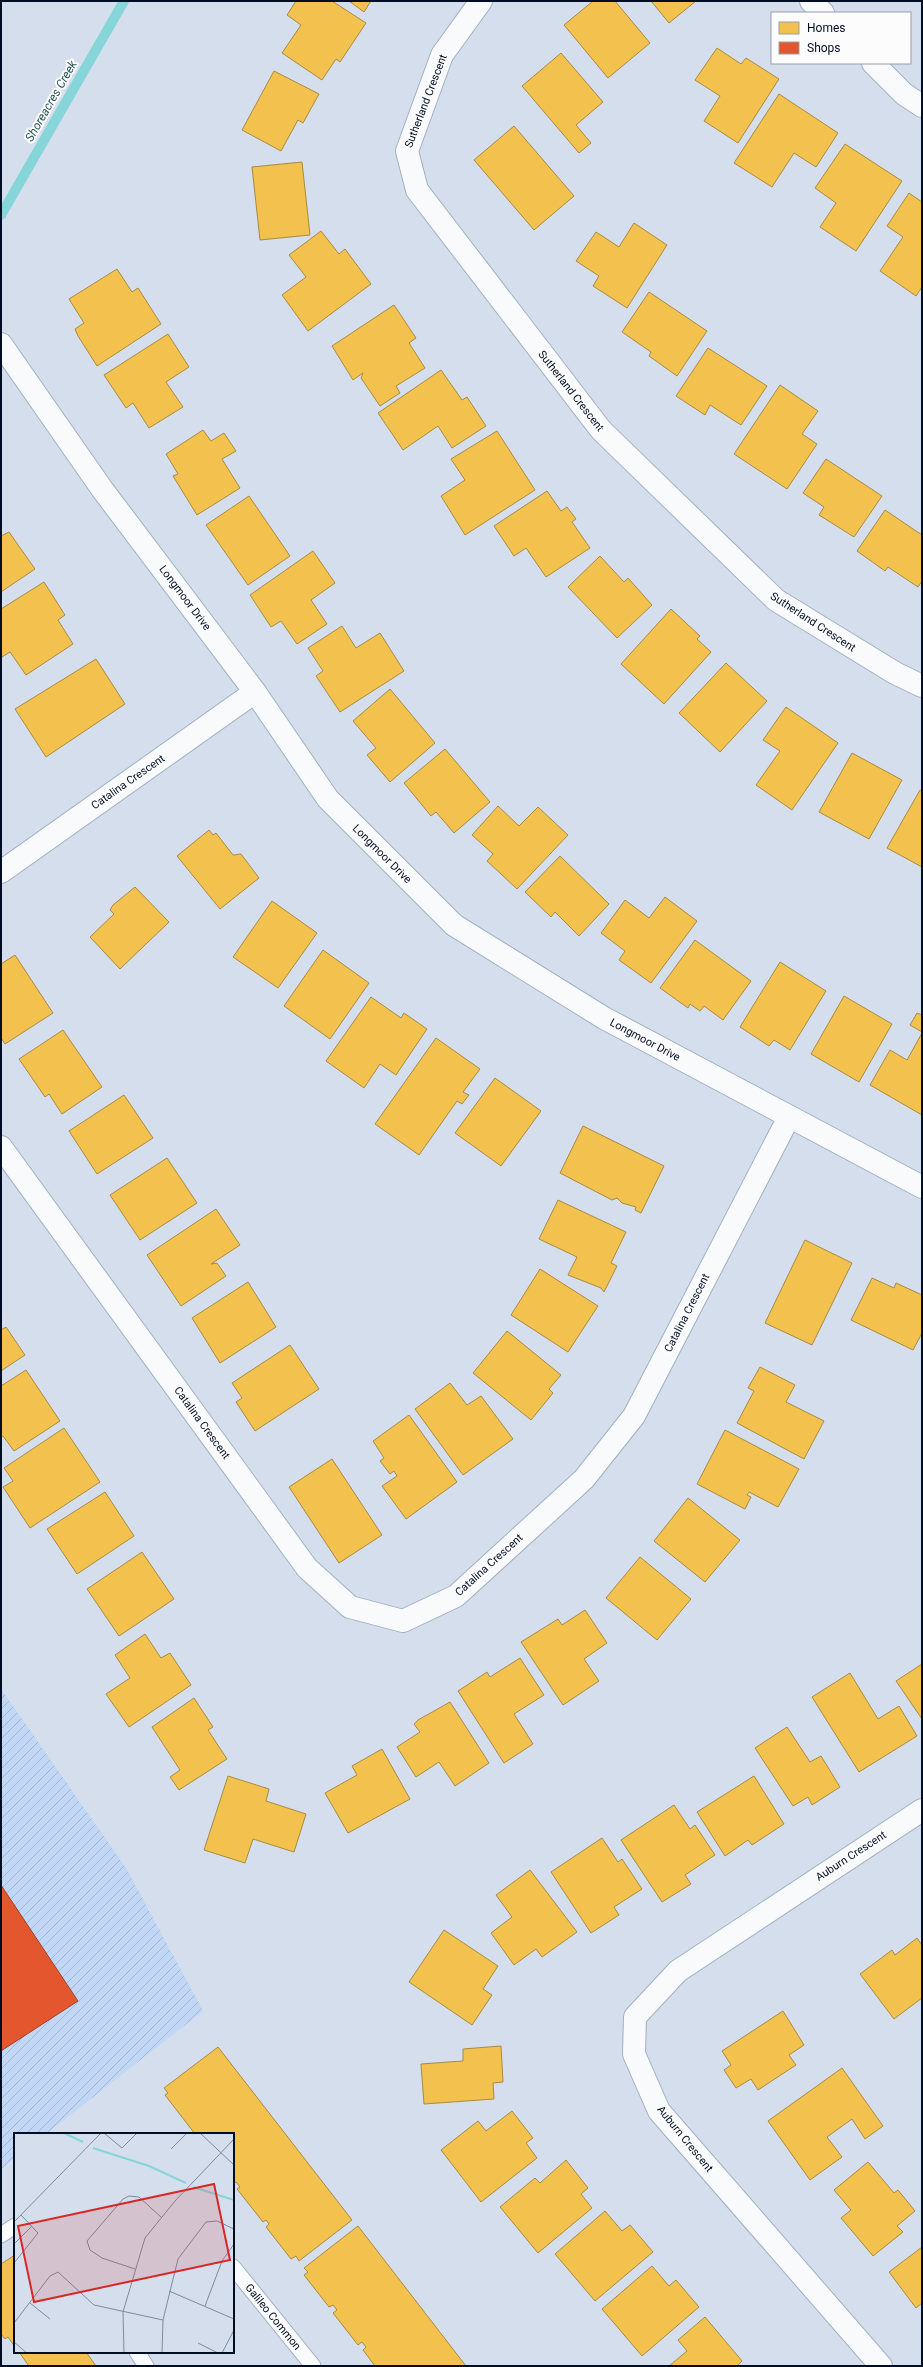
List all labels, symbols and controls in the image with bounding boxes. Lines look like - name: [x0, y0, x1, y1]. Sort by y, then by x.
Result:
- legend: [771, 12, 911, 64]
- text: Homes: [807, 21, 845, 35]
- text: Shops: [807, 41, 841, 55]
- street label: Sutherland Crescent: [402, 52, 450, 150]
- water label: Shoreacres Creek: [22, 57, 80, 144]
- street label: Sutherland Crescent: [535, 348, 607, 434]
- street label: Longmoor Drive: [156, 563, 214, 633]
- street label: Sutherland Crescent: [768, 590, 858, 655]
- street label: Catalina Crescent: [89, 752, 167, 812]
- street label: Longmoor Drive: [350, 822, 414, 886]
- street label: Longmoor Drive: [608, 1016, 683, 1064]
- street label: Catalina Crescent: [662, 1271, 713, 1354]
- street label: Catalina Crescent: [171, 1384, 233, 1462]
- street label: Catalina Crescent: [453, 1531, 526, 1599]
- street label: Auburn Crescent: [813, 1828, 889, 1884]
- street label: Auburn Crescent: [654, 2103, 716, 2175]
- inset map: [14, 2133, 234, 2353]
- street label: Galileo Common: [242, 2281, 304, 2353]

